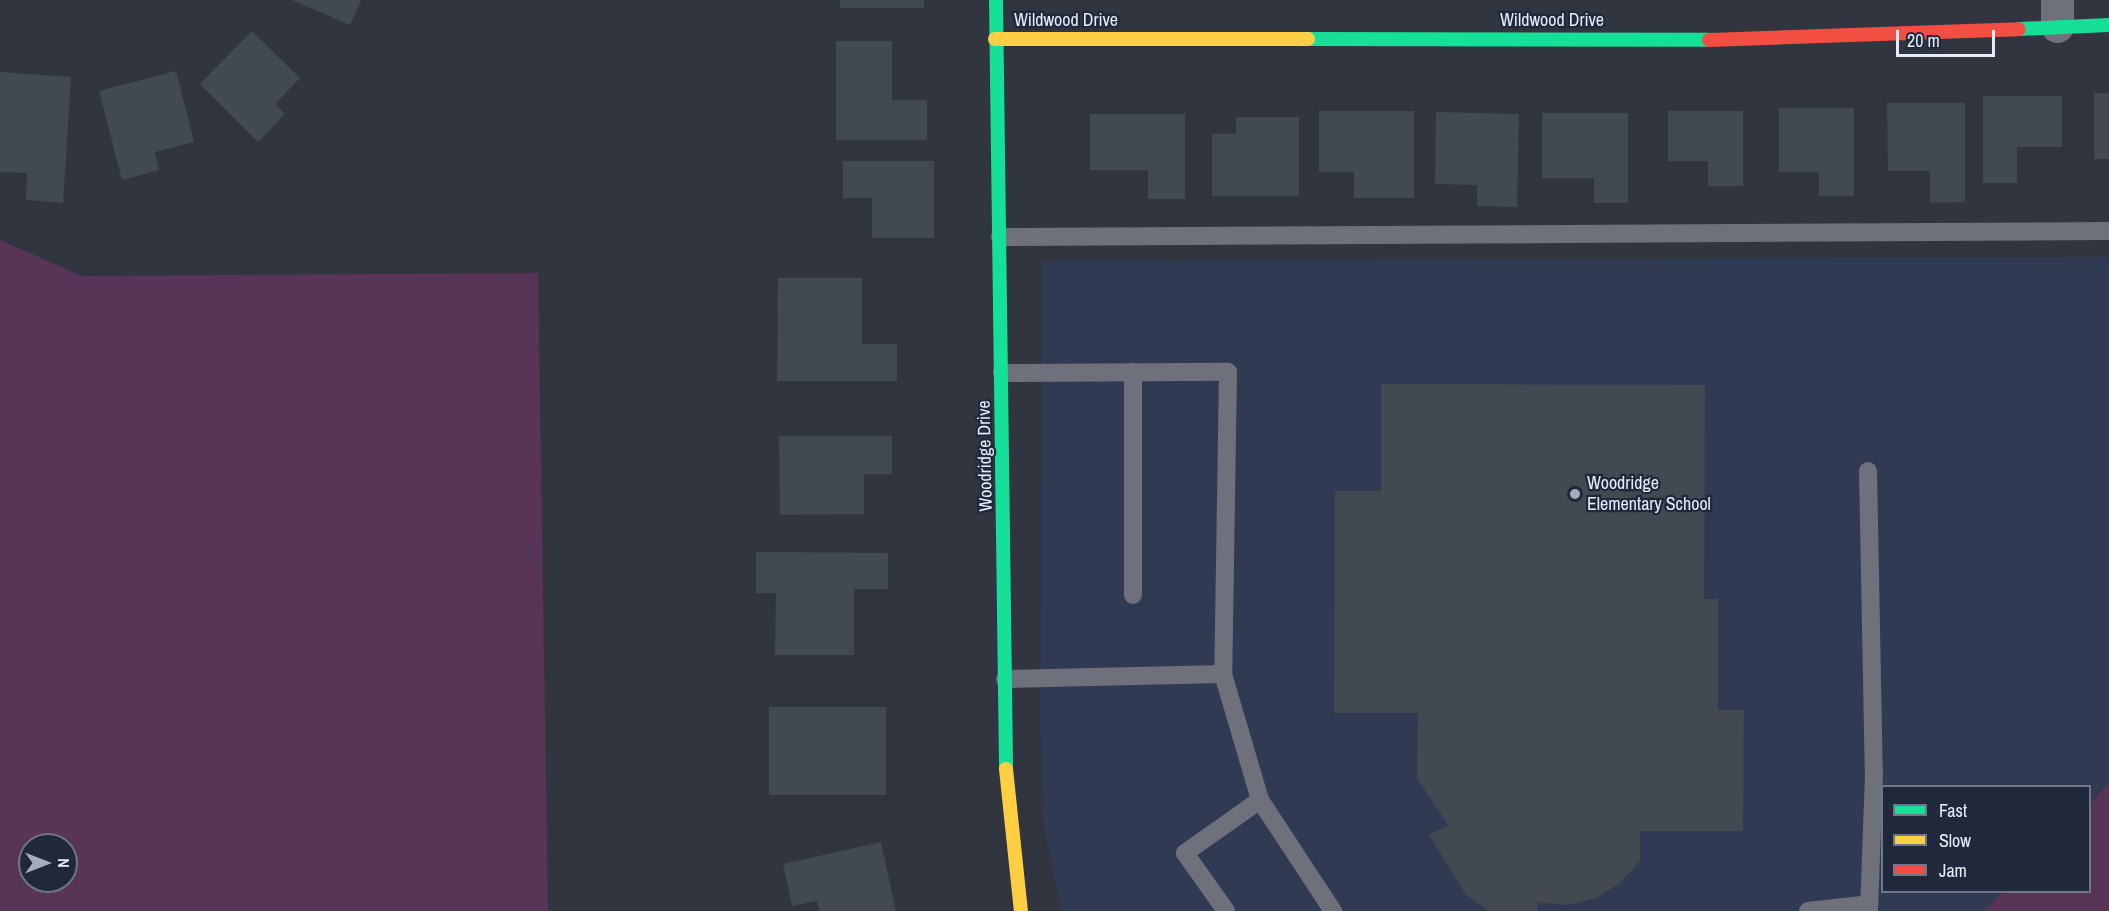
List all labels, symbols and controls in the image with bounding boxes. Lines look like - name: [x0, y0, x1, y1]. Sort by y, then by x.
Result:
- street label: Wildwood Drive: [1014, 9, 1118, 31]
- street label: Wildwood Drive: [1500, 9, 1604, 31]
- scale bar: [1899, 18, 1998, 56]
- text: 20 m: [1907, 28, 1940, 53]
- street label: Woodridge Drive: [973, 400, 997, 512]
- place label: Woodridge Elementary School: [1587, 473, 1711, 516]
- marker: Woodridge Elementary School: [1568, 487, 1582, 501]
- legend: [1881, 785, 2091, 893]
- text: Fast: [1939, 798, 1967, 823]
- text: Slow: [1939, 828, 1971, 853]
- north arrow: [18, 833, 78, 893]
- text: N: [53, 858, 75, 868]
- text: Jam: [1939, 858, 1967, 883]

